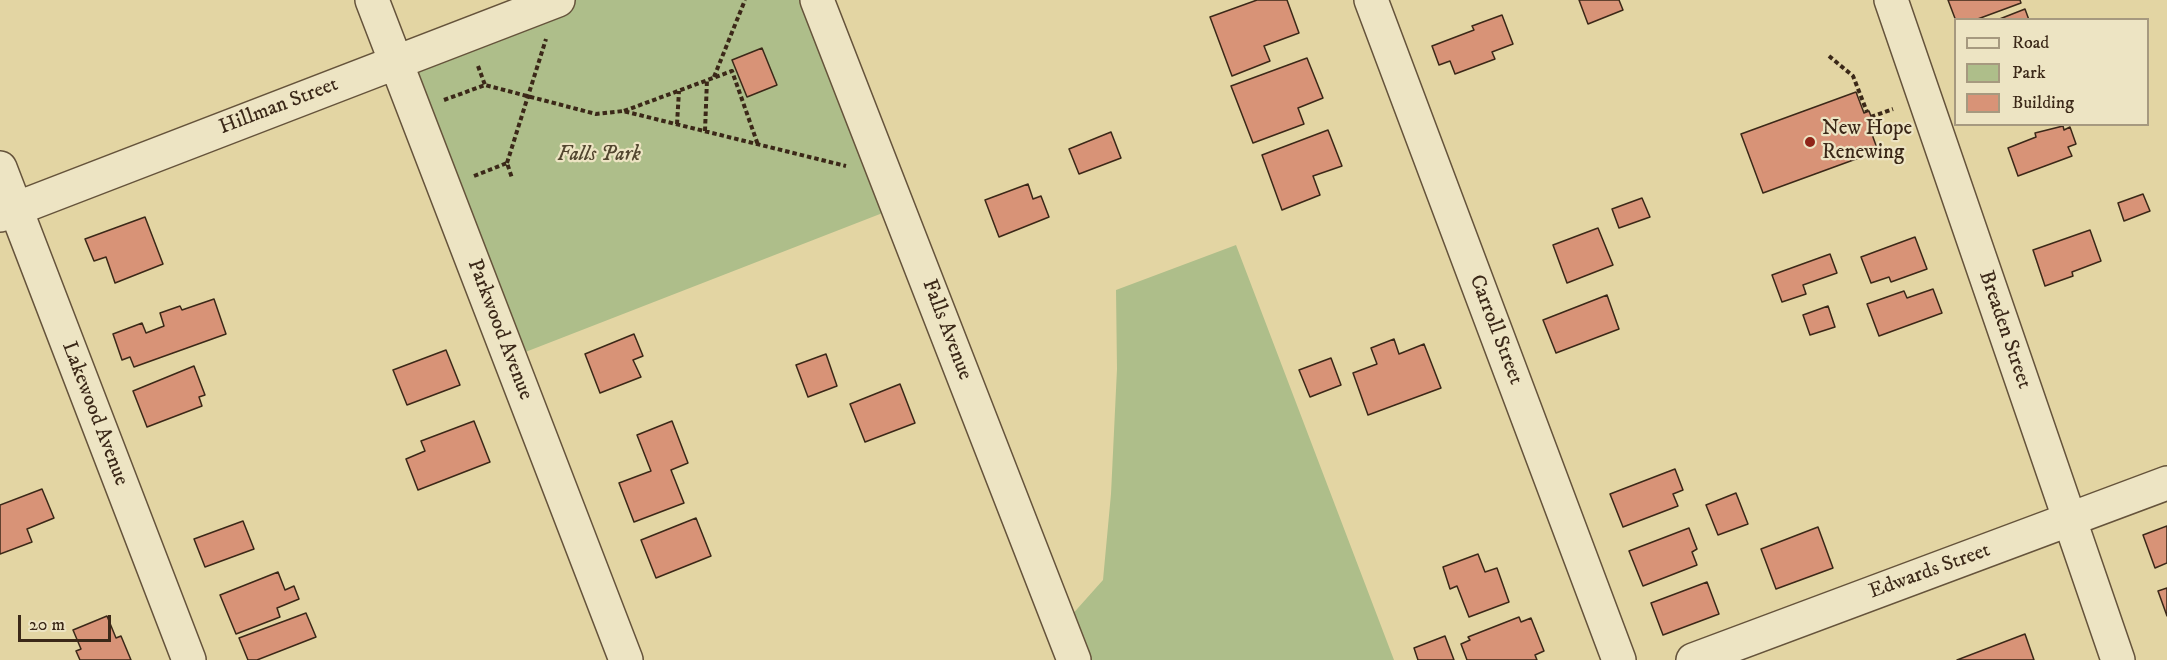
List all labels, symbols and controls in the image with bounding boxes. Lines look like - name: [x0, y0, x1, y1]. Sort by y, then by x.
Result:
- legend: [1954, 18, 2149, 126]
- text: Road: [2012, 32, 2049, 54]
- text: Park: [2012, 62, 2046, 84]
- street label: Hillman Street: [216, 73, 342, 141]
- text: Building: [2012, 92, 2074, 114]
- place label: New Hope Renewing: [1822, 117, 1912, 167]
- marker: New Hope Renewing: [1803, 135, 1817, 149]
- park label: Falls Park: [557, 143, 641, 169]
- street label: Parkwood Avenue: [461, 256, 537, 404]
- street label: Breaden Street: [1972, 268, 2036, 392]
- street label: Carroll Street: [1463, 272, 1527, 388]
- street label: Falls Avenue: [915, 276, 977, 384]
- street label: Lakewood Avenue: [55, 338, 133, 490]
- street label: Edwards Street: [1866, 538, 1994, 606]
- scale bar: [21, 603, 114, 641]
- text: 20 m: [29, 614, 65, 636]

